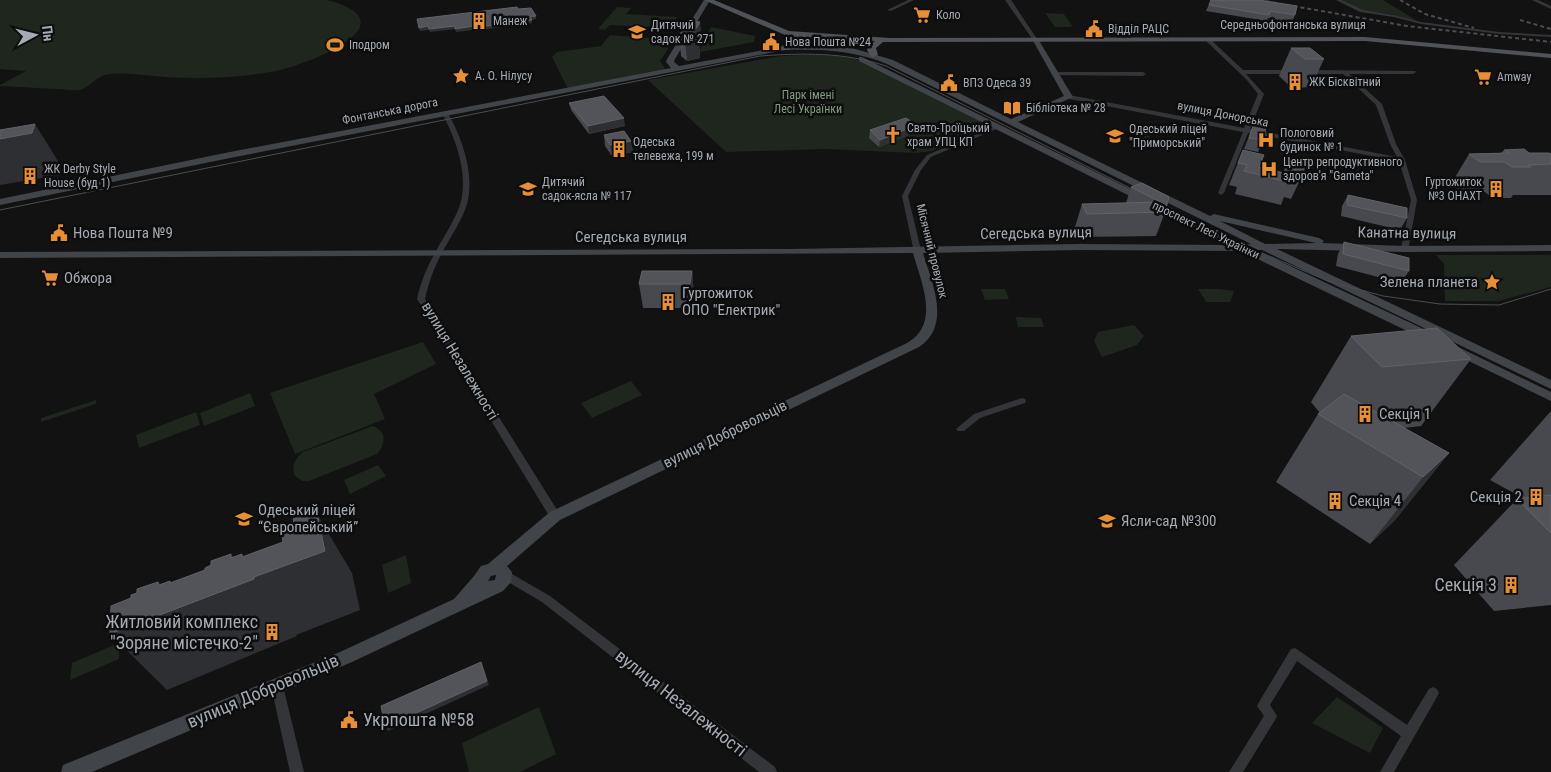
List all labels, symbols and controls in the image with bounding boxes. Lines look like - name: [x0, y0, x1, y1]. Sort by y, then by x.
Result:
- supermarket icon: Коло: [912, 5, 932, 25]
- place label: Коло: [936, 8, 961, 22]
- north arrow: [10, 10, 60, 60]
- building icon: Манеж: [469, 11, 489, 31]
- place label: Манеж: [493, 14, 528, 28]
- place label: Дитячий садок № 271: [651, 18, 714, 46]
- street label: Середньофонтанська вулиця: [1220, 18, 1366, 32]
- public building icon: Відділ РАЦС: [1084, 19, 1104, 39]
- school or university icon: Дитячий садок № 271: [627, 22, 647, 42]
- place label: Відділ РАЦС: [1108, 22, 1169, 36]
- text: Пн: [39, 25, 57, 42]
- public building icon: Нова Пошта №24: [761, 32, 781, 52]
- sports icon: Іподром: [325, 35, 345, 55]
- place label: Нова Пошта №24: [785, 35, 871, 49]
- place label: Іподром: [349, 38, 390, 52]
- place icon: А. О. Нілусу: [451, 66, 471, 86]
- supermarket icon: Amway: [1473, 67, 1493, 87]
- place label: А. О. Нілусу: [475, 69, 532, 83]
- place label: Amway: [1497, 70, 1531, 84]
- building icon: ЖК Бісквітний: [1285, 72, 1305, 92]
- public building icon: ВПЗ Одеса 39: [939, 73, 959, 93]
- place label: ЖК Бісквітний: [1309, 75, 1381, 89]
- place label: ВПЗ Одеса 39: [963, 76, 1031, 90]
- park label: Парк імені Лесі Українки: [774, 88, 842, 116]
- street label: Фонтанська дорога: [341, 95, 439, 127]
- library icon: Бібліотека № 28: [1002, 98, 1022, 118]
- street label: вулиця Донорська: [1176, 98, 1270, 130]
- place label: Бібліотека № 28: [1026, 101, 1106, 115]
- place label: Свято-Троїцький храм УПЦ КП: [907, 121, 990, 149]
- place label: Одеський ліцей "Приморський": [1129, 122, 1207, 150]
- church icon: Свято-Троїцький храм УПЦ КП: [883, 125, 903, 145]
- school or university icon: Одеський ліцей "Приморський": [1105, 126, 1125, 146]
- place label: Пологовий будинок № 1: [1280, 126, 1343, 154]
- hospital icon: Пологовий будинок № 1: [1256, 130, 1276, 150]
- place label: Одеська телевежа, 199 м: [633, 135, 714, 163]
- building icon: Одеська телевежа, 199 м: [609, 139, 629, 159]
- place label: Центр репродуктивного здоров'я "Gameta": [1283, 155, 1402, 183]
- hospital icon: Центр репродуктивного здоров'я "Gameta": [1259, 159, 1279, 179]
- place label: ЖК Derby Style House (буд 1): [44, 162, 116, 190]
- building icon: ЖК Derby Style House (буд 1): [20, 166, 40, 186]
- place label: Дитячий садок-ясла № 117: [542, 175, 632, 203]
- place label: Гуртожиток №3 ОНАХТ: [1425, 175, 1482, 203]
- school or university icon: Дитячий садок-ясла № 117: [518, 179, 538, 199]
- building icon: Гуртожиток №3 ОНАХТ: [1486, 179, 1506, 199]
- street label: проспект Лесі Українки: [1150, 198, 1262, 262]
- street label: Місячний провулок: [914, 202, 951, 300]
- public building icon: Нова Пошта №9: [49, 223, 69, 243]
- street label: Сегедська вулиця: [980, 223, 1092, 243]
- street label: Канатна вулиця: [1357, 223, 1457, 243]
- place label: Нова Пошта №9: [73, 224, 173, 242]
- street label: Сегедська вулиця: [575, 228, 687, 246]
- supermarket icon: Обжора: [40, 268, 60, 288]
- place label: Обжора: [64, 269, 112, 287]
- place icon: Зелена планета: [1482, 272, 1502, 292]
- place label: Зелена планета: [1380, 273, 1478, 291]
- place label: Гуртожиток ОПО "Електрик": [682, 284, 781, 319]
- building icon: Гуртожиток ОПО "Електрик": [658, 292, 678, 312]
- street label: вулиця Незалежності: [418, 299, 502, 423]
- street label: вулиця Добровольців: [660, 396, 790, 472]
- building icon: Секція 1: [1355, 404, 1375, 424]
- place label: Секція 1: [1379, 405, 1431, 423]
- building icon: Секція 2: [1526, 487, 1546, 507]
- place label: Секція 2: [1470, 488, 1522, 506]
- building icon: Секція 4: [1325, 491, 1345, 511]
- place label: Секція 4: [1349, 492, 1401, 510]
- place label: Одеський ліцей “Європейський”: [258, 501, 358, 536]
- school or university icon: Одеський ліцей “Європейський”: [234, 509, 254, 529]
- school or university icon: Ясли-сад №300: [1097, 511, 1117, 531]
- place label: Ясли-сад №300: [1121, 512, 1217, 530]
- place label: Секція 3: [1434, 574, 1497, 595]
- building icon: Секція 3: [1501, 575, 1521, 595]
- place label: Житловий комплекс "Зоряне містечко-2": [105, 611, 258, 653]
- building icon: Житловий комплекс "Зоряне містечко-2": [262, 622, 282, 642]
- street label: вулиця Незалежності: [611, 645, 751, 760]
- street label: вулиця Добровольців: [184, 649, 342, 732]
- place label: Укрпошта №58: [363, 709, 474, 730]
- public building icon: Укрпошта №58: [339, 710, 359, 730]

